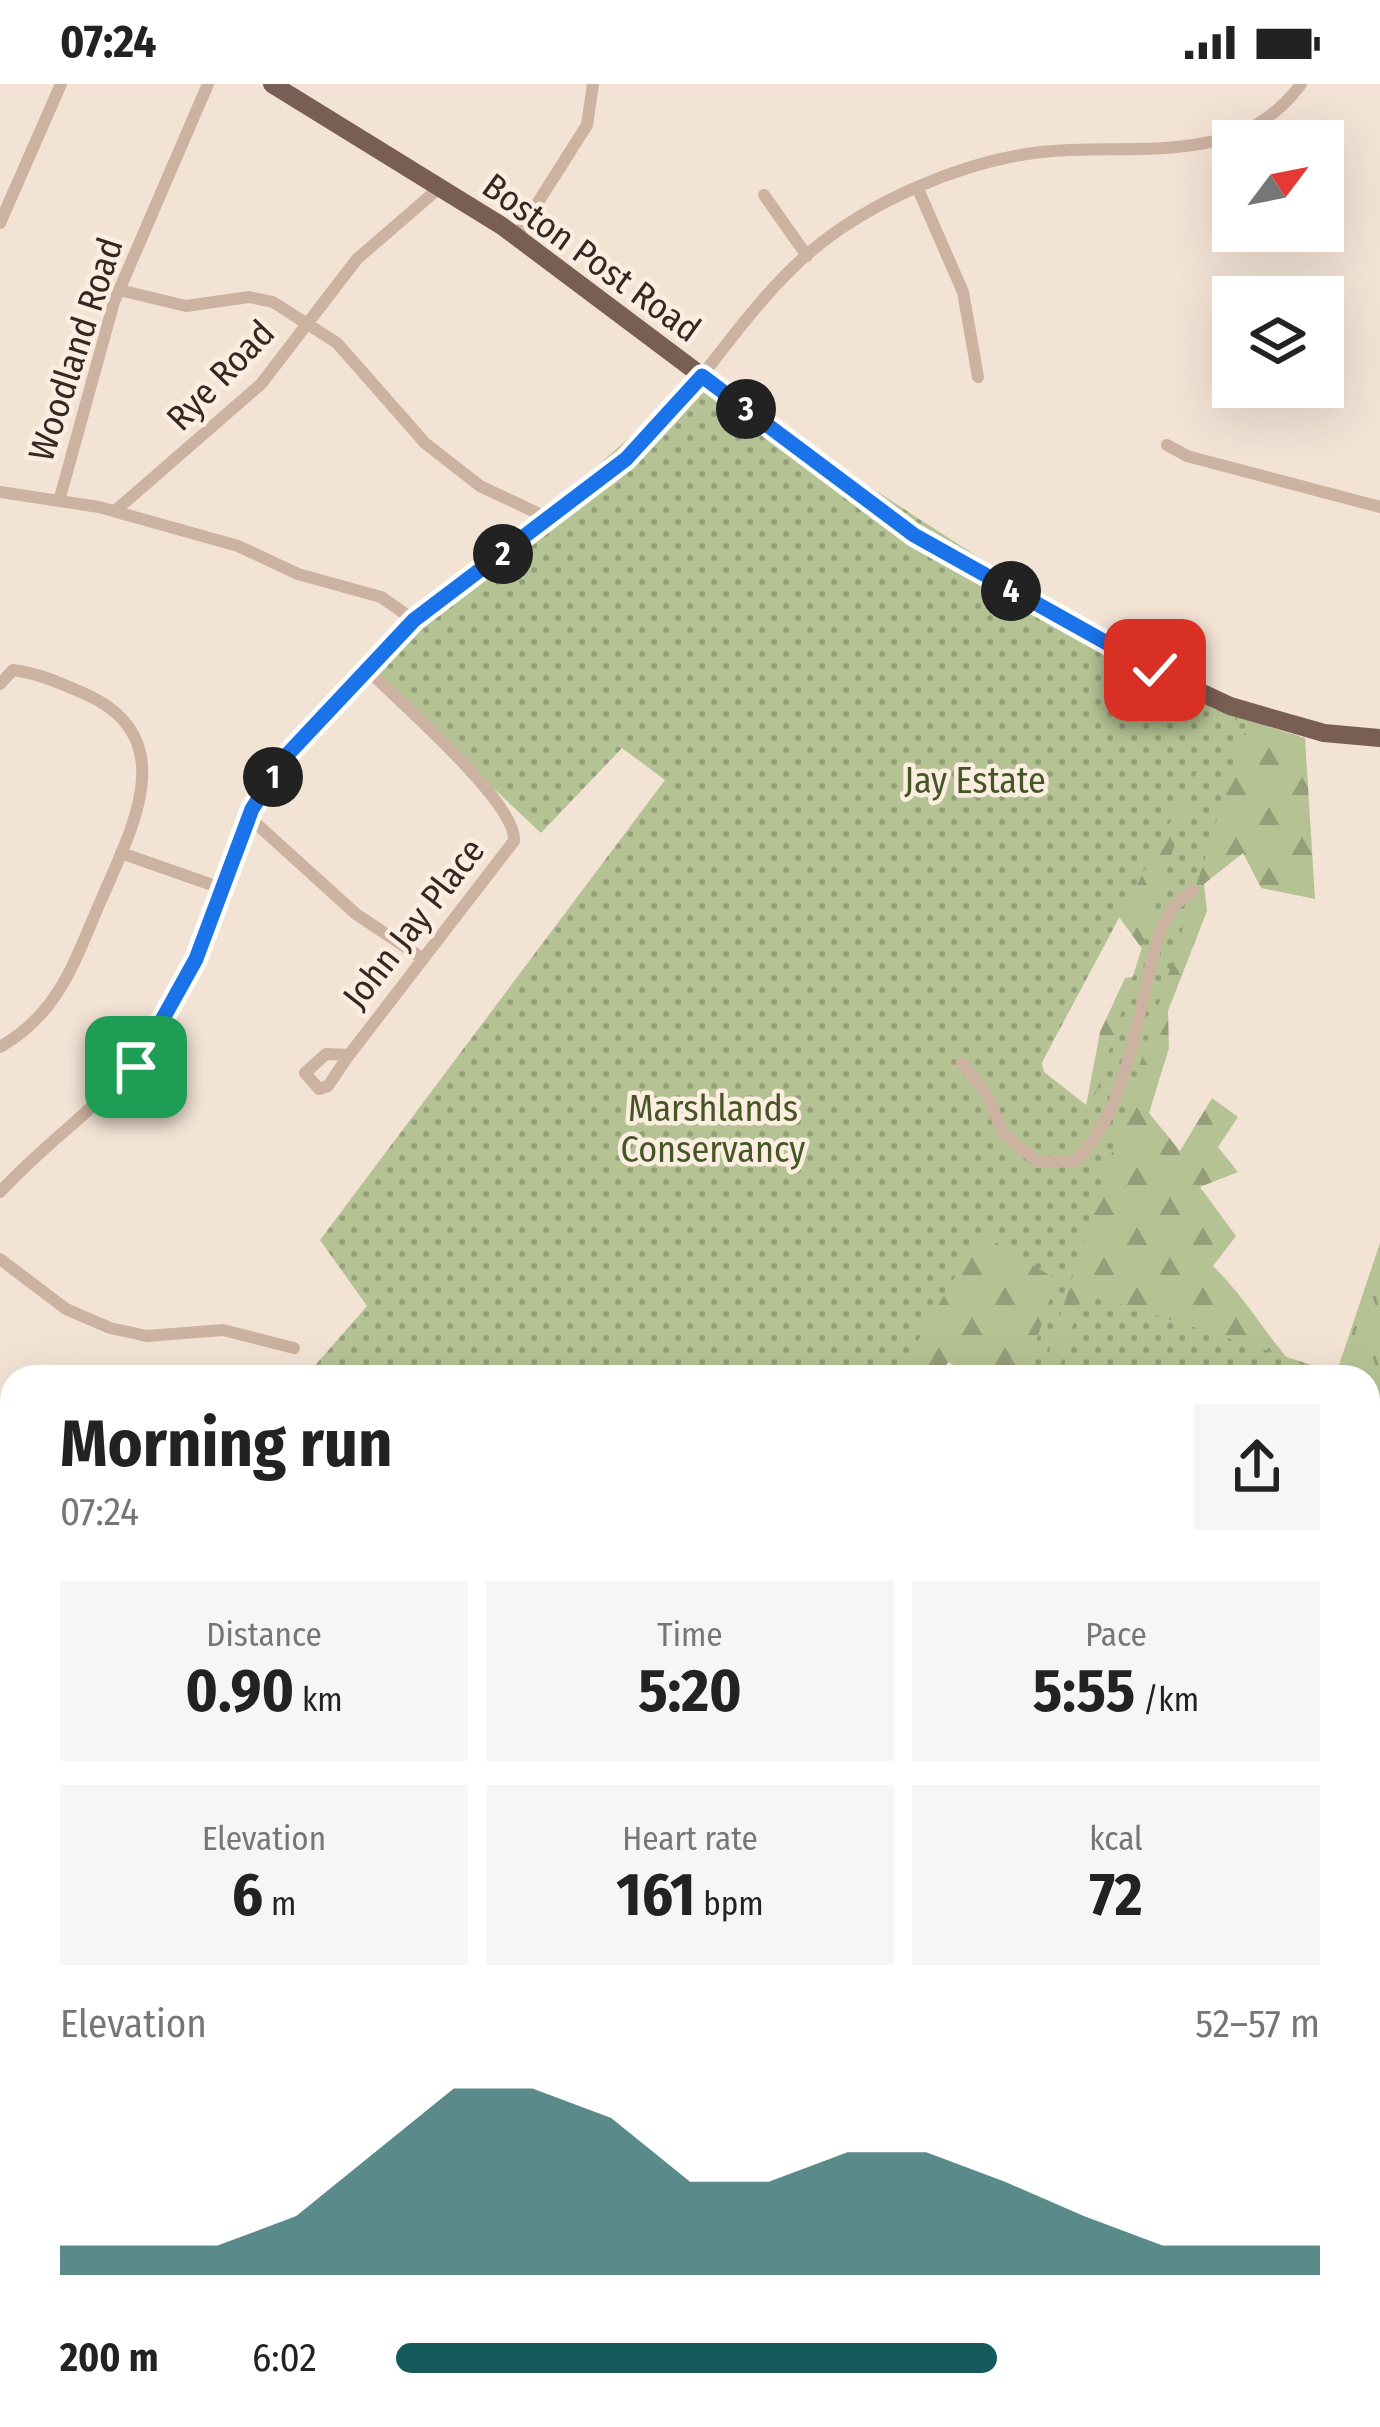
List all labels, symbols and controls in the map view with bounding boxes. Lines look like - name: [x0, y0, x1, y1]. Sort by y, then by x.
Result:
- text: 07:24: [60, 15, 156, 69]
- north arrow: [1212, 120, 1344, 252]
- map controls: [1212, 120, 1344, 408]
- street label: Boston Post Road: [474, 164, 709, 352]
- street label: Woodland Road: [19, 232, 133, 466]
- button: layers: [1212, 276, 1344, 408]
- street label: Rye Road: [158, 311, 284, 440]
- pin: 3: [716, 379, 776, 439]
- text: 3: [738, 389, 754, 429]
- pin: 2: [473, 524, 533, 584]
- text: 2: [495, 534, 511, 574]
- pin: 4: [981, 561, 1041, 621]
- text: 4: [1003, 571, 1019, 611]
- pin: [1104, 619, 1206, 721]
- icon: check: [1122, 637, 1188, 703]
- pin: 1: [243, 747, 303, 807]
- text: 1: [266, 757, 280, 797]
- park label: Jay Estate: [904, 759, 1046, 803]
- street label: John Jay Place: [333, 829, 494, 1018]
- pin: [85, 1016, 187, 1118]
- icon: arrive: [103, 1034, 169, 1100]
- park label: Marshlands Conservancy: [621, 1087, 805, 1172]
- text: Morning run: [60, 1404, 393, 1483]
- button: share: [1194, 1404, 1320, 1530]
- text: 07:24: [60, 1489, 139, 1535]
- text: Distance: [206, 1615, 322, 1655]
- text: Time: [657, 1615, 723, 1655]
- text: Pace: [1085, 1615, 1147, 1655]
- text: 0.90: [185, 1655, 294, 1727]
- text: 5:20: [638, 1655, 742, 1727]
- text: 5:55: [1033, 1655, 1135, 1727]
- text: km: [294, 1680, 343, 1720]
- text: /km: [1135, 1680, 1199, 1720]
- text: Elevation: [202, 1819, 326, 1859]
- text: Heart rate: [622, 1819, 758, 1859]
- text: kcal: [1089, 1819, 1143, 1859]
- text: 6: [232, 1859, 263, 1931]
- text: 161: [616, 1859, 695, 1931]
- text: 72: [1089, 1859, 1143, 1931]
- text: m: [263, 1884, 296, 1924]
- text: bpm: [695, 1884, 764, 1924]
- text: Elevation: [60, 2001, 207, 2047]
- text: 52–57 m: [1195, 2001, 1320, 2047]
- text: 200 m: [60, 2335, 159, 2381]
- text: 6:02: [252, 2335, 317, 2381]

